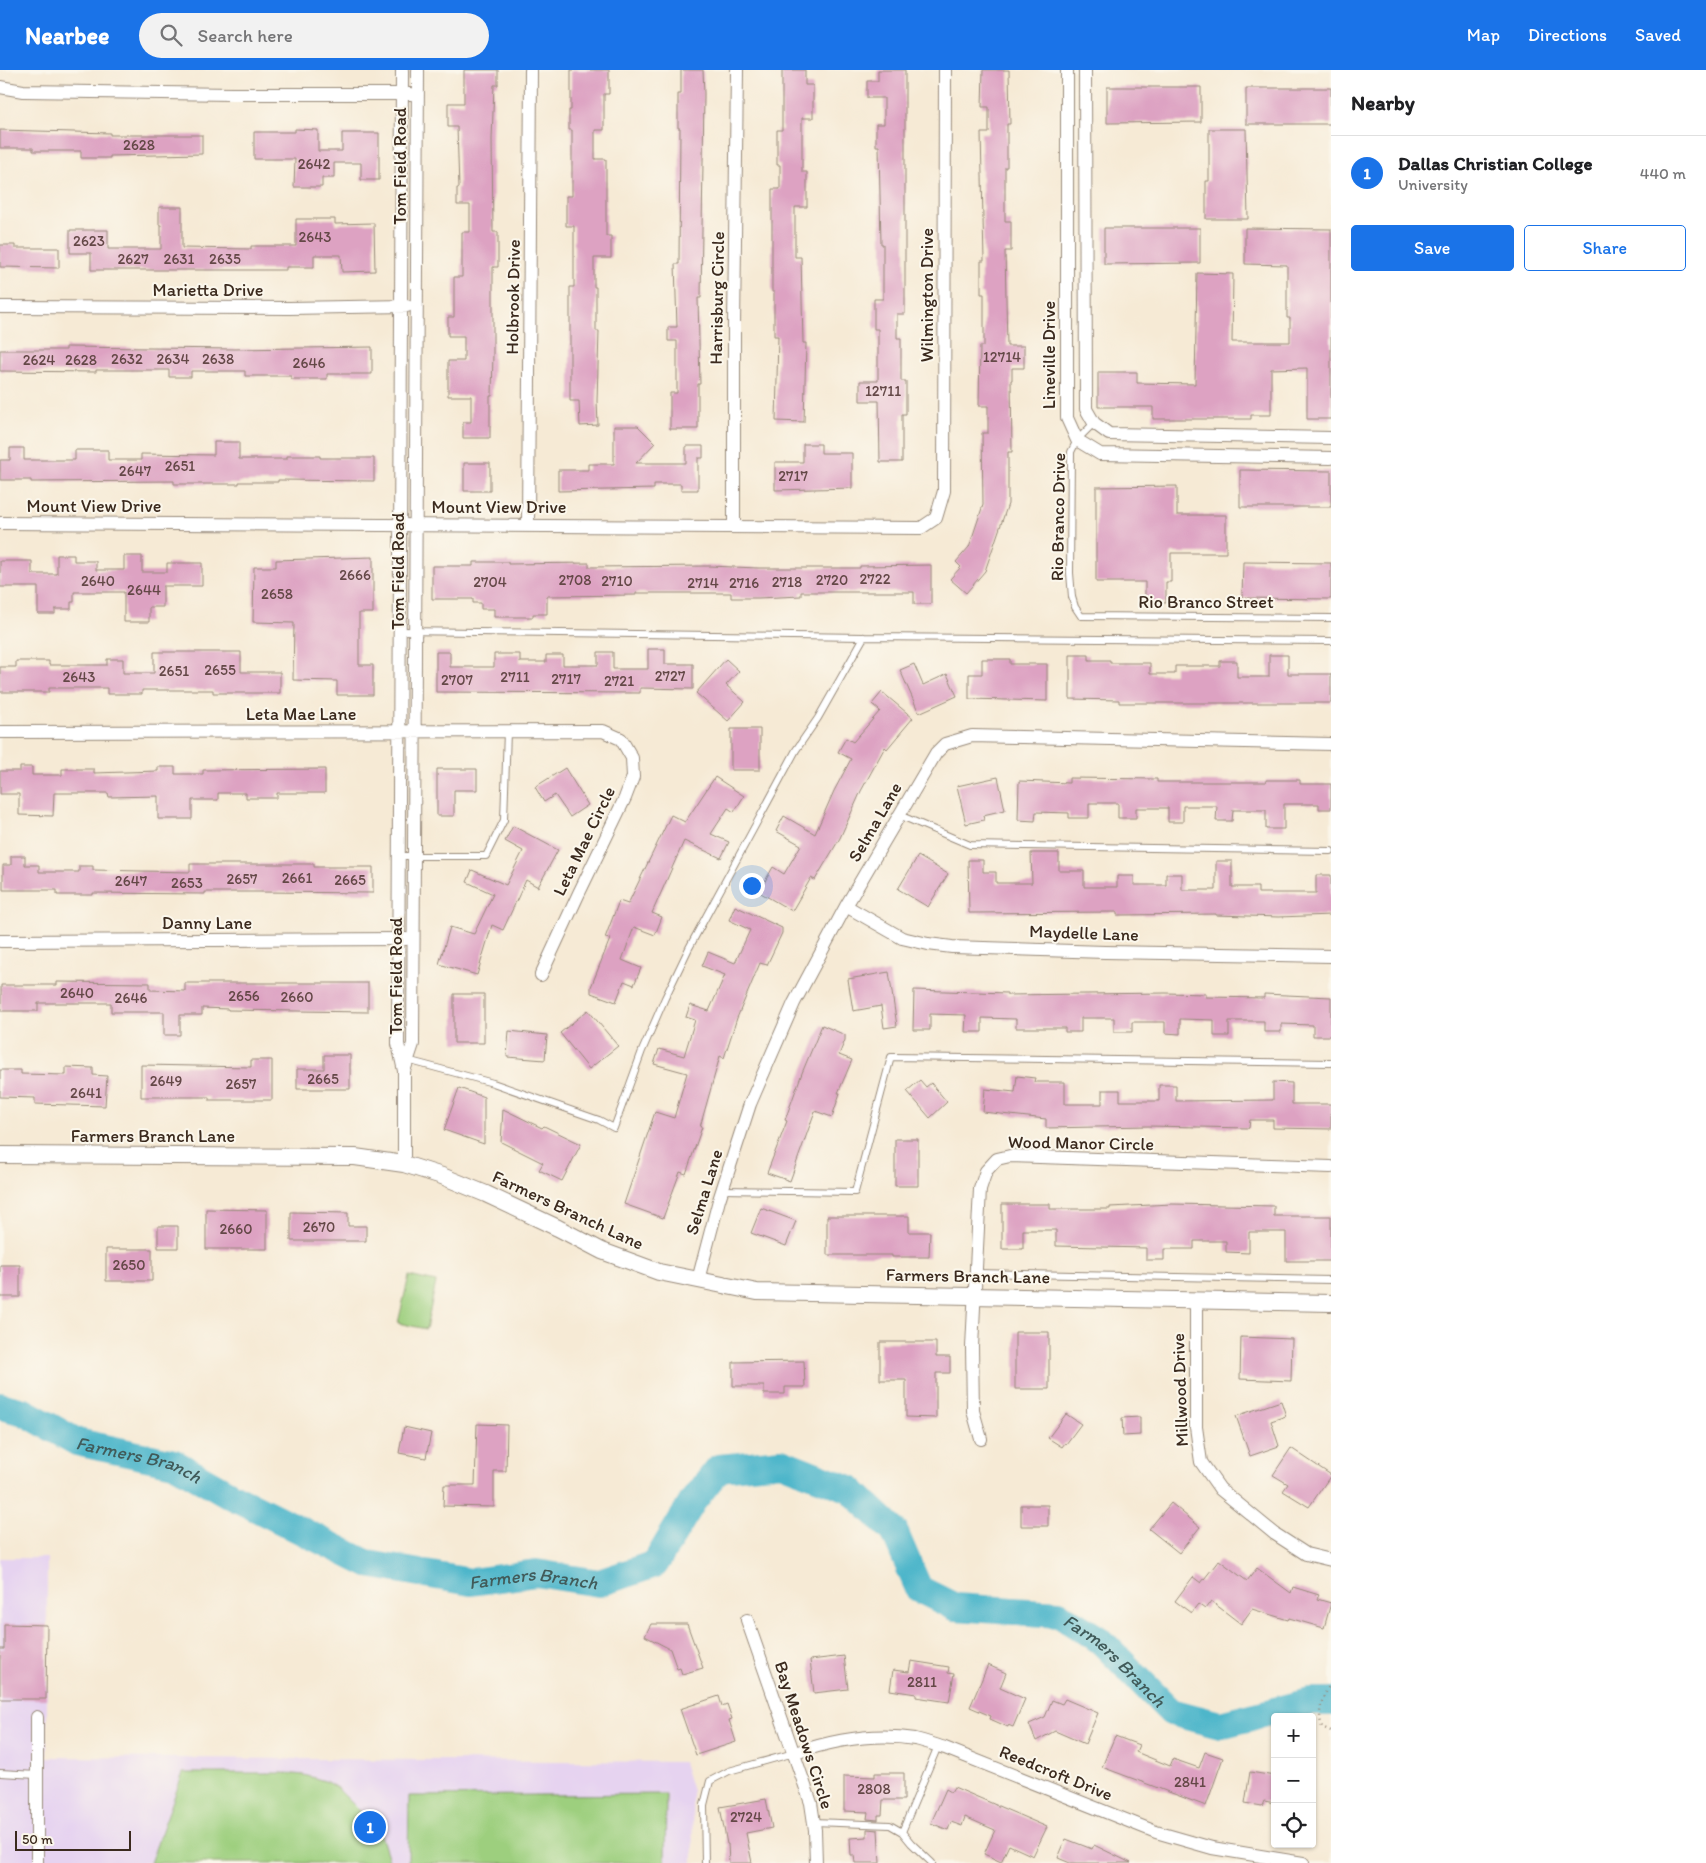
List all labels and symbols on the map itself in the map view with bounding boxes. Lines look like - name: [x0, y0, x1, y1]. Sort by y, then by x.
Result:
- street label: Tom Field Road: [389, 107, 411, 225]
- house number: 2628: [123, 136, 155, 154]
- house number: 2642: [298, 155, 330, 173]
- house number: 2643: [298, 228, 332, 246]
- street label: Wilmington Drive: [916, 228, 938, 362]
- street label: Harrisburg Circle: [705, 231, 729, 365]
- house number: 2623: [73, 232, 105, 250]
- street label: Holbrook Drive: [501, 239, 525, 355]
- house number: 2627: [117, 250, 149, 268]
- house number: 2631: [164, 250, 195, 268]
- house number: 2635: [209, 250, 241, 268]
- street label: Marietta Drive: [153, 279, 263, 301]
- street label: Lineville Drive: [1038, 301, 1060, 409]
- house number: 12714: [983, 348, 1021, 366]
- house number: 2632: [111, 350, 143, 368]
- house number: 2634: [156, 350, 190, 368]
- house number: 2638: [202, 350, 234, 368]
- house number: 2624: [23, 351, 55, 369]
- house number: 2628: [65, 351, 97, 369]
- house number: 2646: [293, 354, 325, 372]
- house number: 12711: [865, 382, 901, 400]
- street label: Rio Branco Drive: [1046, 453, 1070, 581]
- house number: 2651: [165, 457, 195, 475]
- house number: 2647: [119, 462, 152, 480]
- house number: 2717: [778, 467, 808, 485]
- street label: Mount View Drive: [27, 495, 161, 517]
- street label: Mount View Drive: [432, 496, 566, 518]
- street label: Tom Field Road: [387, 512, 409, 630]
- house number: 2666: [339, 566, 371, 584]
- house number: 2722: [859, 570, 891, 588]
- house number: 2708: [559, 571, 591, 589]
- house number: 2720: [816, 571, 848, 589]
- house number: 2640: [81, 572, 115, 590]
- house number: 2710: [601, 572, 633, 590]
- house number: 2704: [473, 573, 507, 591]
- house number: 2718: [772, 573, 802, 591]
- house number: 2714: [687, 574, 719, 592]
- house number: 2716: [729, 574, 759, 592]
- house number: 2644: [127, 581, 161, 599]
- house number: 2658: [261, 585, 293, 603]
- street label: Rio Branco Street: [1138, 591, 1274, 613]
- house number: 2655: [204, 661, 236, 679]
- house number: 2651: [159, 662, 189, 680]
- house number: 2727: [655, 667, 686, 685]
- house number: 2643: [62, 668, 96, 686]
- house number: 2711: [500, 668, 530, 686]
- house number: 2717: [551, 670, 581, 688]
- house number: 2707: [441, 671, 474, 689]
- house number: 2721: [604, 672, 634, 690]
- street label: Leta Mae Lane: [246, 703, 356, 725]
- street label: Selma Lane: [843, 778, 907, 866]
- street label: Leta Mae Circle: [548, 783, 620, 899]
- house number: 2661: [282, 869, 312, 887]
- house number: 2657: [226, 870, 258, 888]
- house number: 2665: [334, 871, 366, 889]
- house number: 2647: [115, 872, 148, 890]
- your location: [739, 873, 765, 899]
- house number: 2653: [171, 874, 203, 892]
- street label: Danny Lane: [162, 912, 252, 934]
- street label: Tom Field Road: [385, 917, 407, 1035]
- street label: Maydelle Lane: [1029, 920, 1139, 946]
- house number: 2640: [60, 984, 94, 1002]
- house number: 2656: [228, 987, 260, 1005]
- house number: 2660: [280, 988, 314, 1006]
- house number: 2646: [115, 989, 147, 1007]
- house number: 2665: [307, 1070, 339, 1088]
- house number: 2649: [150, 1072, 182, 1090]
- house number: 2657: [225, 1075, 257, 1093]
- house number: 2641: [70, 1084, 102, 1102]
- street label: Farmers Branch Lane: [71, 1125, 235, 1147]
- street label: Wood Manor Circle: [1008, 1131, 1154, 1155]
- street label: Selma Lane: [681, 1147, 727, 1237]
- street label: Farmers Branch Lane: [489, 1165, 647, 1255]
- house number: 2670: [303, 1218, 335, 1236]
- house number: 2660: [219, 1220, 253, 1238]
- house number: 2650: [113, 1256, 145, 1274]
- street label: Farmers Branch Lane: [886, 1264, 1050, 1288]
- street label: Millwood Drive: [1167, 1333, 1193, 1447]
- water label: Farmers Branch: [74, 1431, 206, 1488]
- water label: Farmers Branch: [467, 1561, 599, 1594]
- water label: Farmers Branch: [1059, 1609, 1171, 1712]
- street label: Bay Meadows Circle: [770, 1658, 838, 1812]
- house number: 2811: [907, 1673, 937, 1691]
- street label: Reedcroft Drive: [996, 1740, 1116, 1806]
- house number: 2841: [1174, 1773, 1206, 1791]
- house number: 2808: [857, 1780, 891, 1798]
- pin: 1: [354, 1808, 386, 1846]
- house number: 2724: [730, 1808, 762, 1826]
- scale bar: [15, 1828, 131, 1851]

